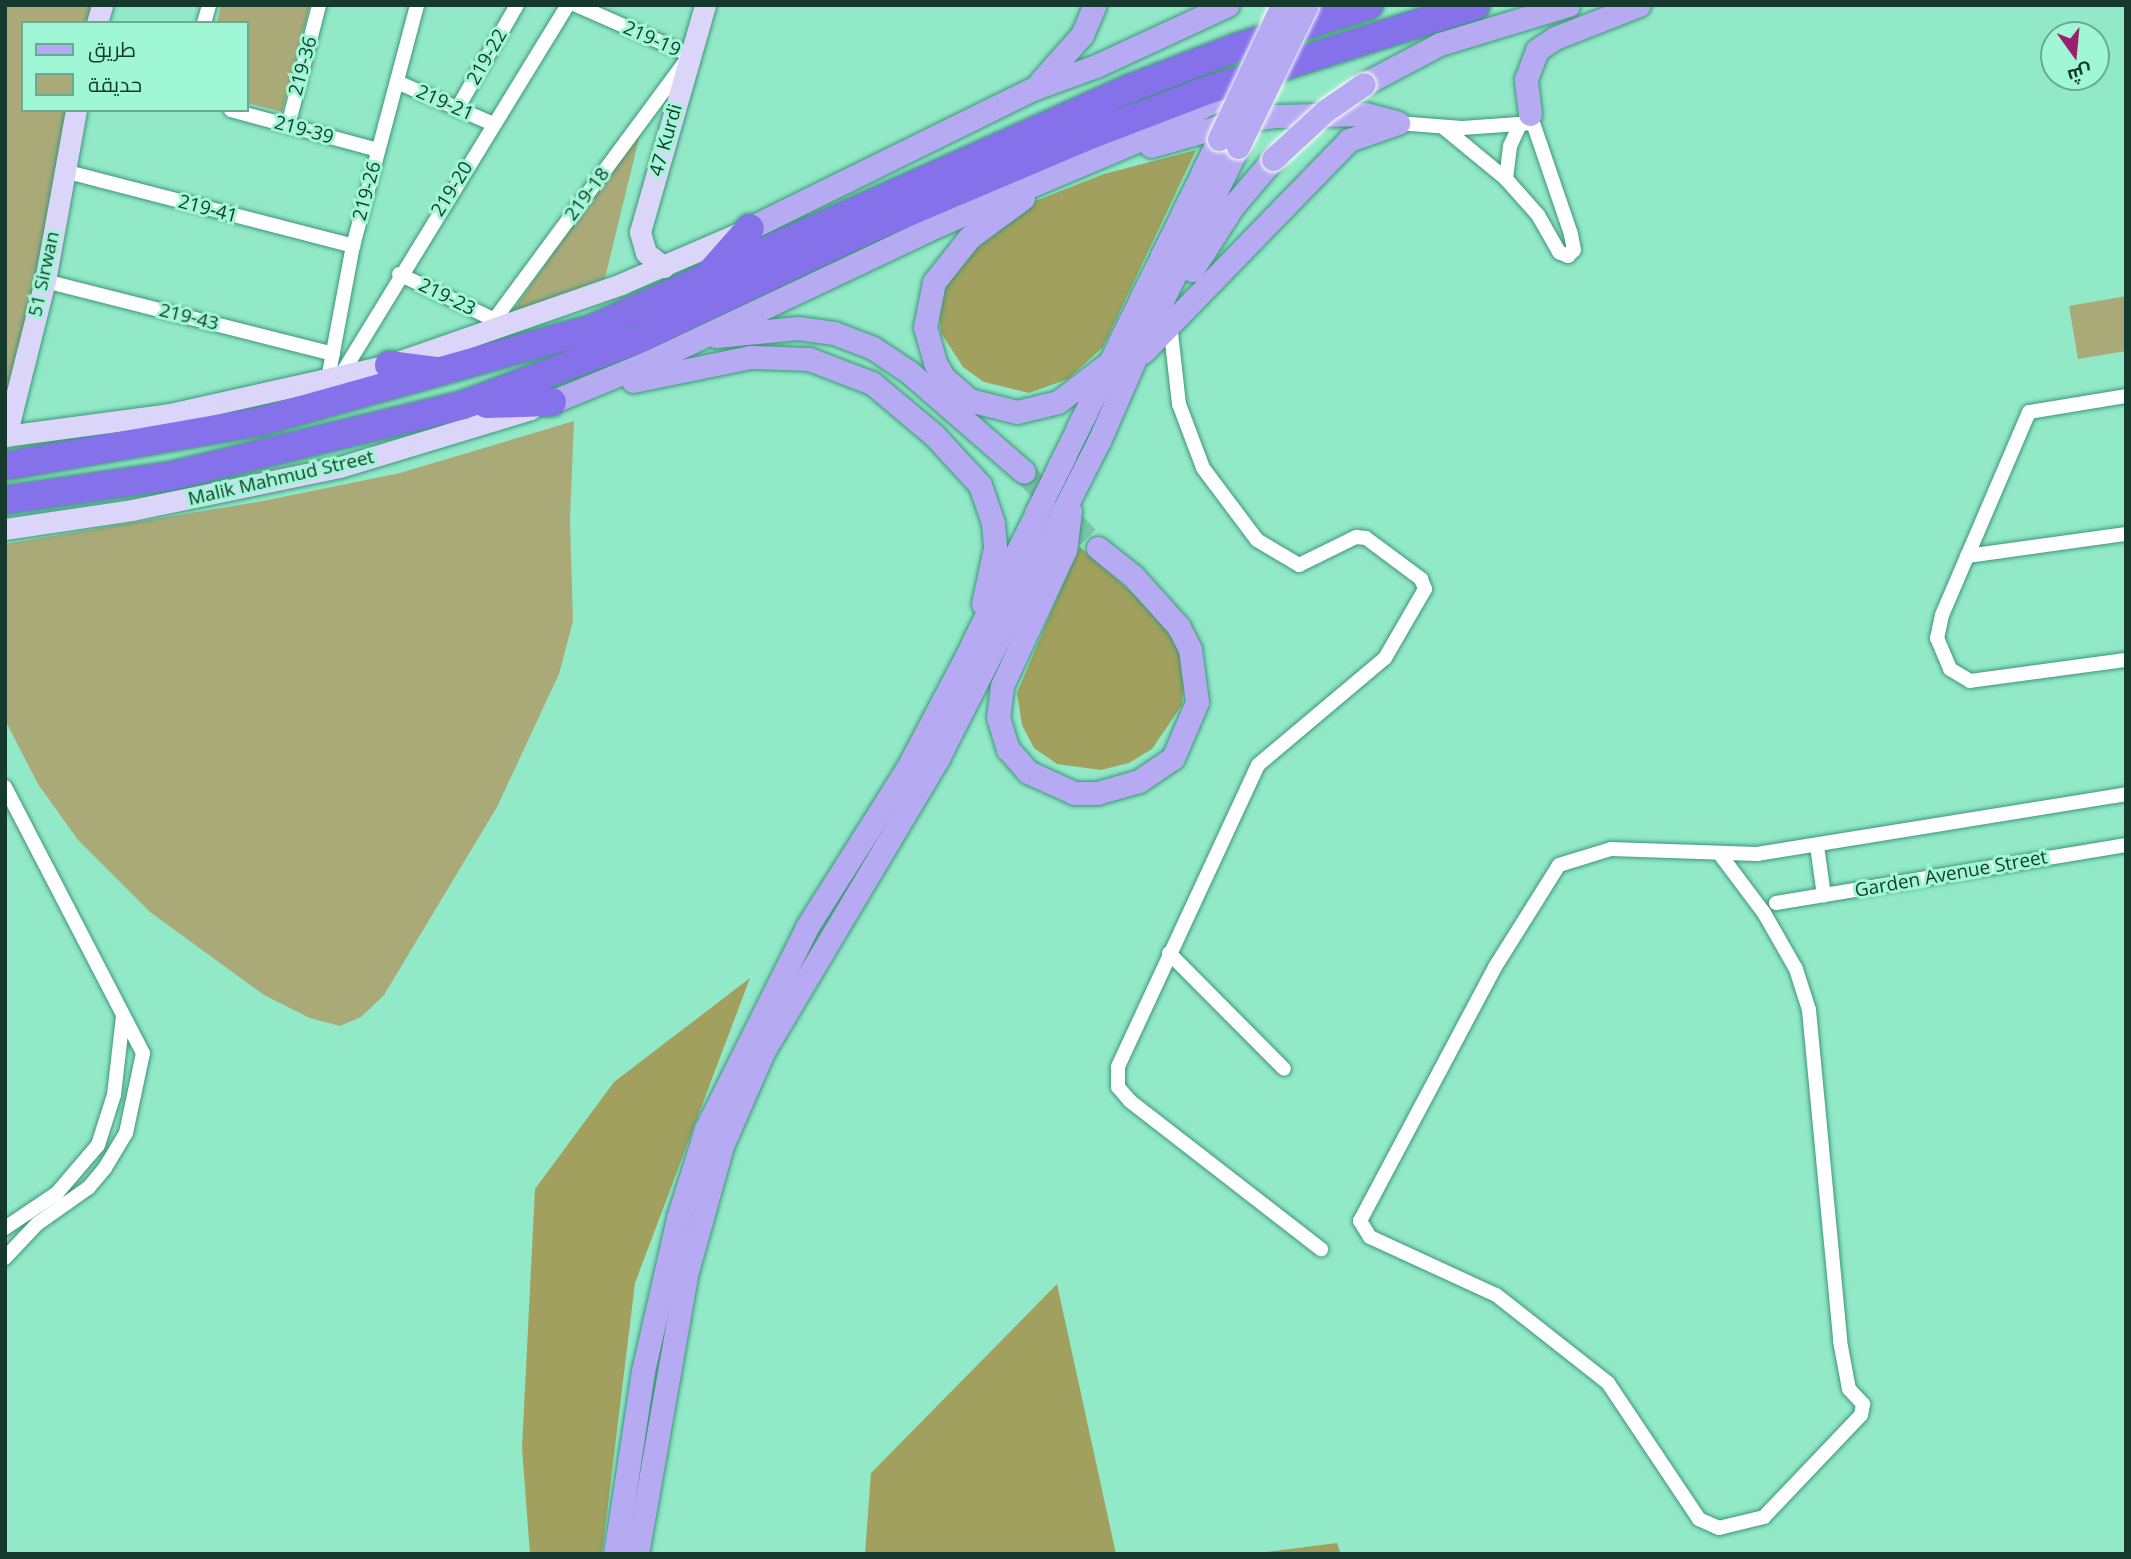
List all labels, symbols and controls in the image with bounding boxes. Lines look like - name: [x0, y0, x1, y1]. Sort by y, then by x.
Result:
- street label: 219-19: [620, 16, 684, 62]
- legend: [21, 21, 248, 112]
- north arrow: [2040, 21, 2110, 91]
- street label: 219-22: [462, 25, 512, 89]
- street label: 219-36: [284, 34, 322, 98]
- text: طريق: [88, 35, 136, 63]
- text: ش: [2065, 59, 2095, 90]
- text: حديقة: [88, 70, 142, 98]
- street label: 219-21: [413, 80, 477, 126]
- street label: 47 Kurdi: [645, 101, 687, 179]
- street label: 219-39: [272, 111, 336, 149]
- street label: 219-20: [426, 157, 478, 221]
- street label: 219-26: [348, 159, 386, 223]
- street label: 219-18: [560, 163, 614, 225]
- street label: 219-41: [176, 190, 240, 228]
- street label: 51 Sirwan: [24, 229, 64, 319]
- street label: 219-23: [415, 274, 479, 320]
- street label: 219-43: [157, 299, 221, 335]
- street label: Malik Mahmud Street: [186, 445, 376, 511]
- street label: Garden Avenue Street: [1853, 846, 2049, 902]

